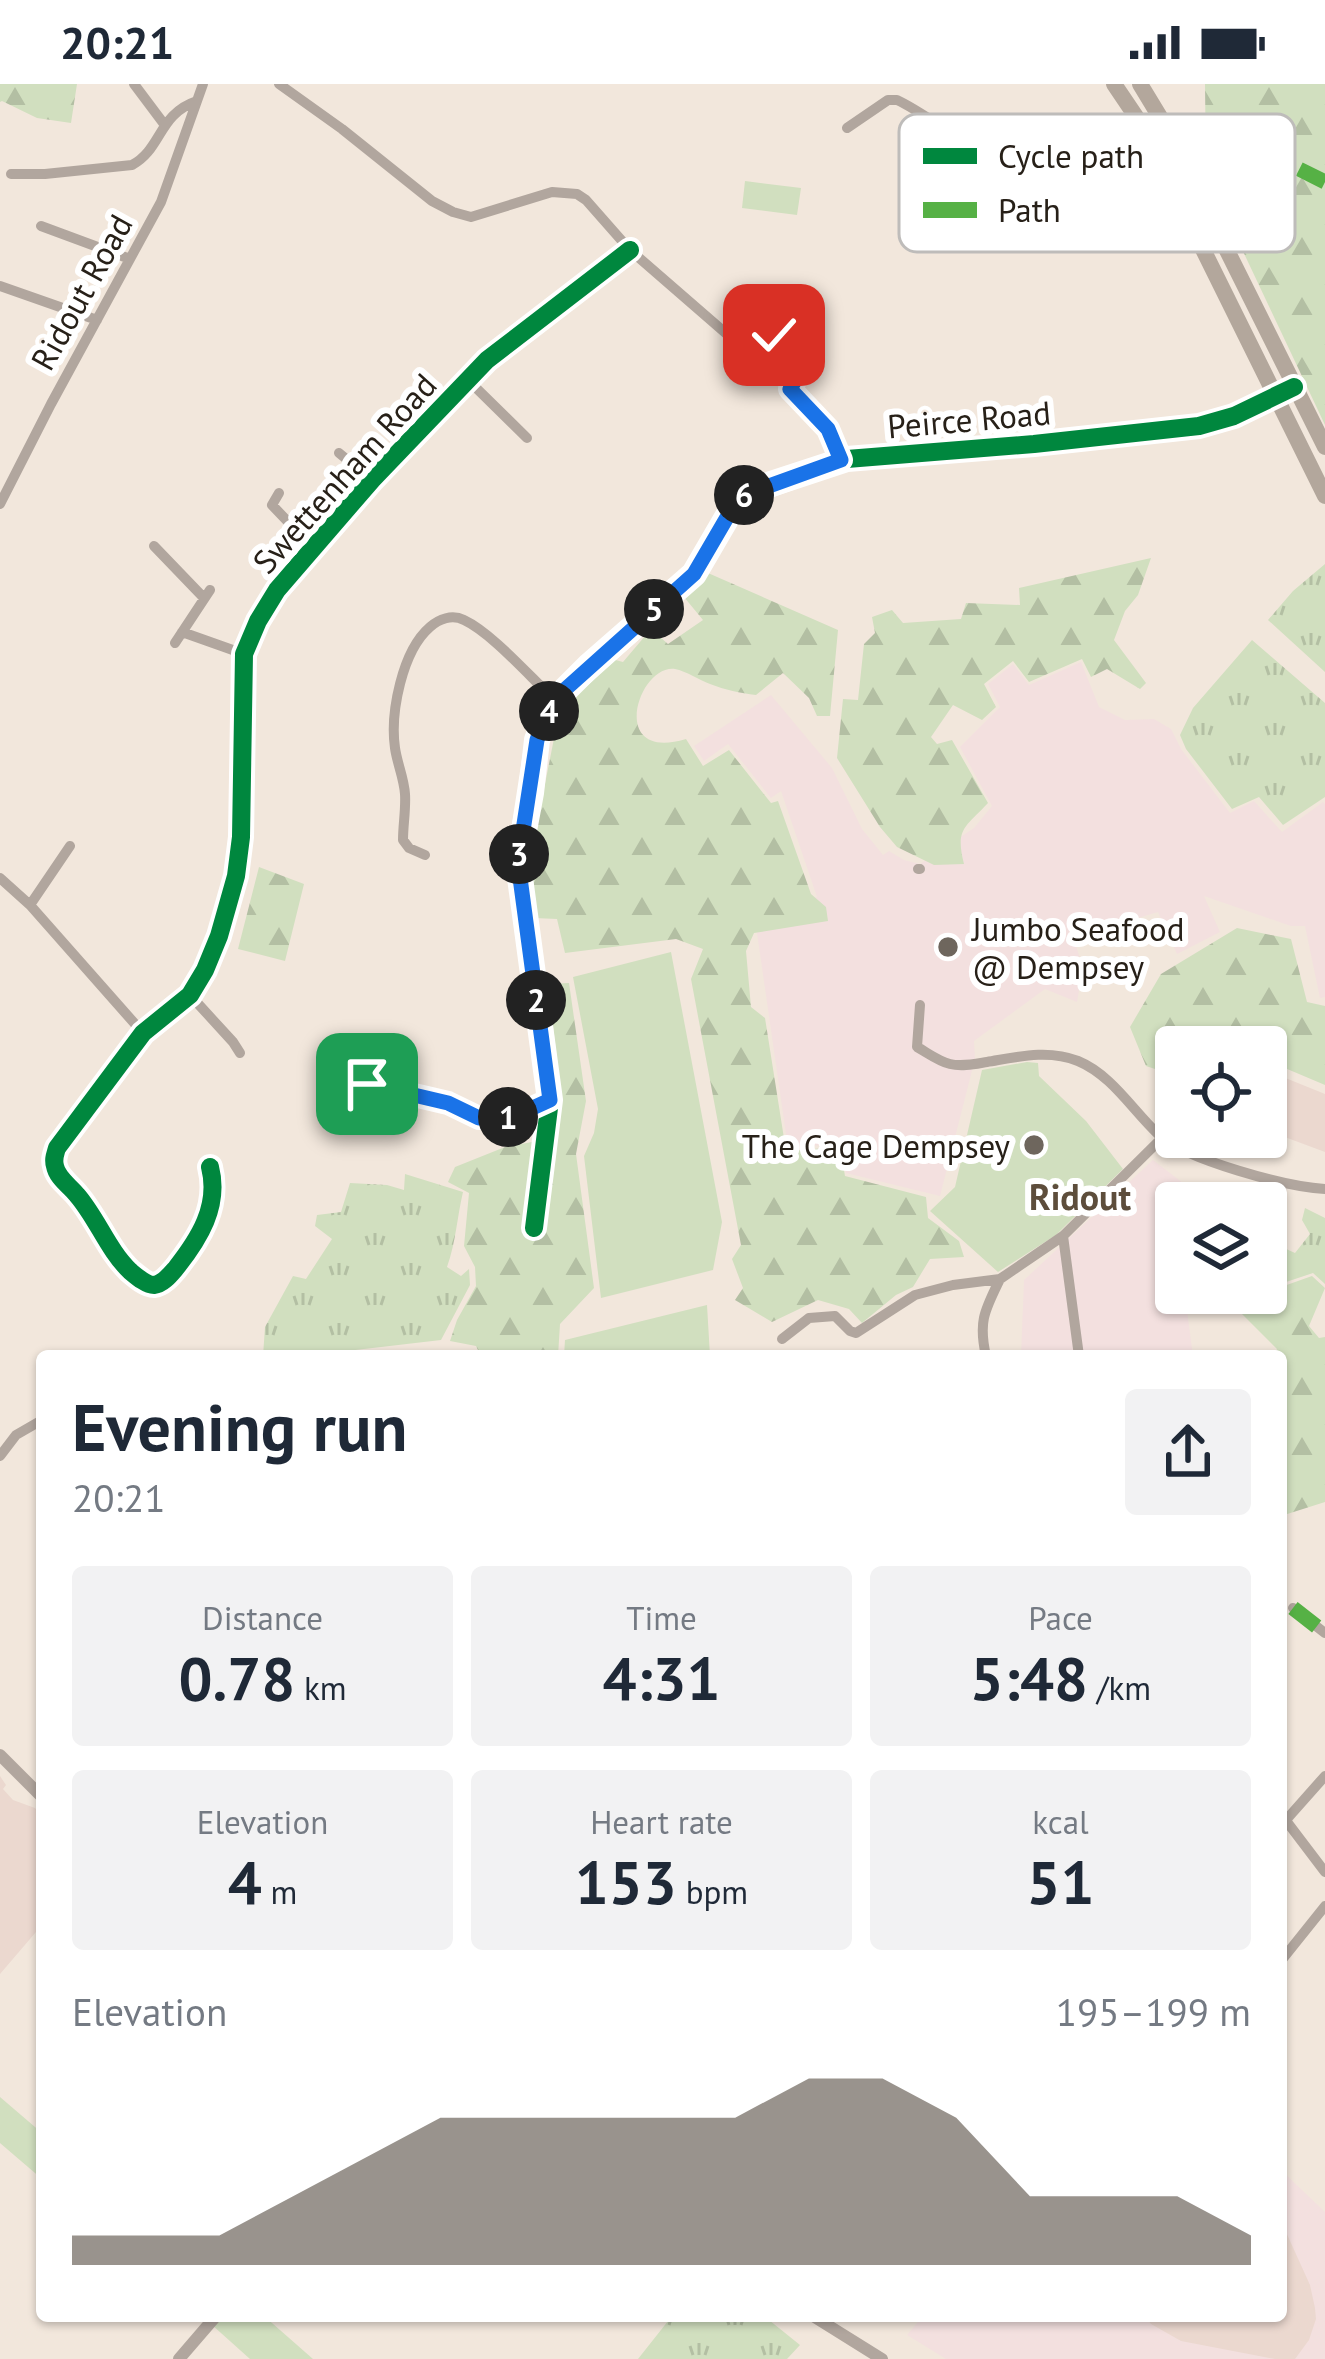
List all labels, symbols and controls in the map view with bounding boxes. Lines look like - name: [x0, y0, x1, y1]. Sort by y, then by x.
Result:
- text: 20:21: [60, 13, 174, 71]
- legend: [899, 114, 1295, 252]
- text: Cycle path: [998, 134, 1144, 177]
- text: Path: [998, 188, 1061, 231]
- street label: Ridout Road: [21, 207, 141, 377]
- pin: [723, 284, 825, 386]
- icon: check: [741, 302, 807, 368]
- street label: Swettenham Road: [243, 364, 445, 582]
- street label: Peirce Road: [886, 390, 1052, 448]
- pin: 6: [714, 465, 774, 525]
- text: 6: [735, 473, 753, 516]
- pin: 5: [624, 579, 684, 639]
- text: 5: [645, 587, 663, 630]
- pin: 4: [519, 681, 579, 741]
- text: 4: [540, 689, 558, 732]
- pin: 3: [489, 824, 549, 884]
- text: 3: [510, 832, 528, 875]
- place label: Jumbo Seafood @ Dempsey: [970, 907, 1184, 988]
- marker: Jumbo Seafood @ Dempsey: [935, 934, 961, 960]
- pin: 2: [506, 970, 566, 1030]
- text: 2: [527, 978, 545, 1021]
- map controls: [1155, 1026, 1287, 1314]
- button: locate: [1155, 1026, 1287, 1158]
- pin: [316, 1033, 418, 1135]
- icon: arrive: [334, 1051, 400, 1117]
- pin: 1: [478, 1087, 538, 1147]
- text: 1: [499, 1095, 517, 1138]
- place label: The Cage Dempsey: [742, 1124, 1011, 1167]
- marker: The Cage Dempsey: [1021, 1132, 1047, 1158]
- district label: Ridout: [1029, 1173, 1131, 1220]
- button: layers: [1155, 1182, 1287, 1314]
- text: Evening run: [72, 1384, 407, 1469]
- button: share: [1125, 1389, 1251, 1515]
- text: 20:21: [72, 1472, 166, 1523]
- text: Distance: [202, 1596, 323, 1639]
- text: Time: [626, 1596, 697, 1639]
- text: Pace: [1028, 1596, 1093, 1639]
- text: 0.78: [178, 1639, 295, 1717]
- text: 4:31: [602, 1639, 721, 1717]
- text: 5:48: [970, 1639, 1088, 1717]
- text: km: [295, 1666, 347, 1709]
- text: /km: [1088, 1666, 1151, 1709]
- text: Elevation: [197, 1800, 328, 1843]
- text: Heart rate: [590, 1800, 733, 1843]
- text: kcal: [1032, 1800, 1089, 1843]
- text: 4: [228, 1843, 262, 1921]
- text: 153: [575, 1843, 677, 1921]
- text: 51: [1026, 1843, 1095, 1921]
- text: m: [262, 1870, 297, 1913]
- text: bpm: [677, 1870, 748, 1913]
- text: Elevation: [72, 1986, 227, 2037]
- text: 195–199 m: [1056, 1986, 1251, 2037]

